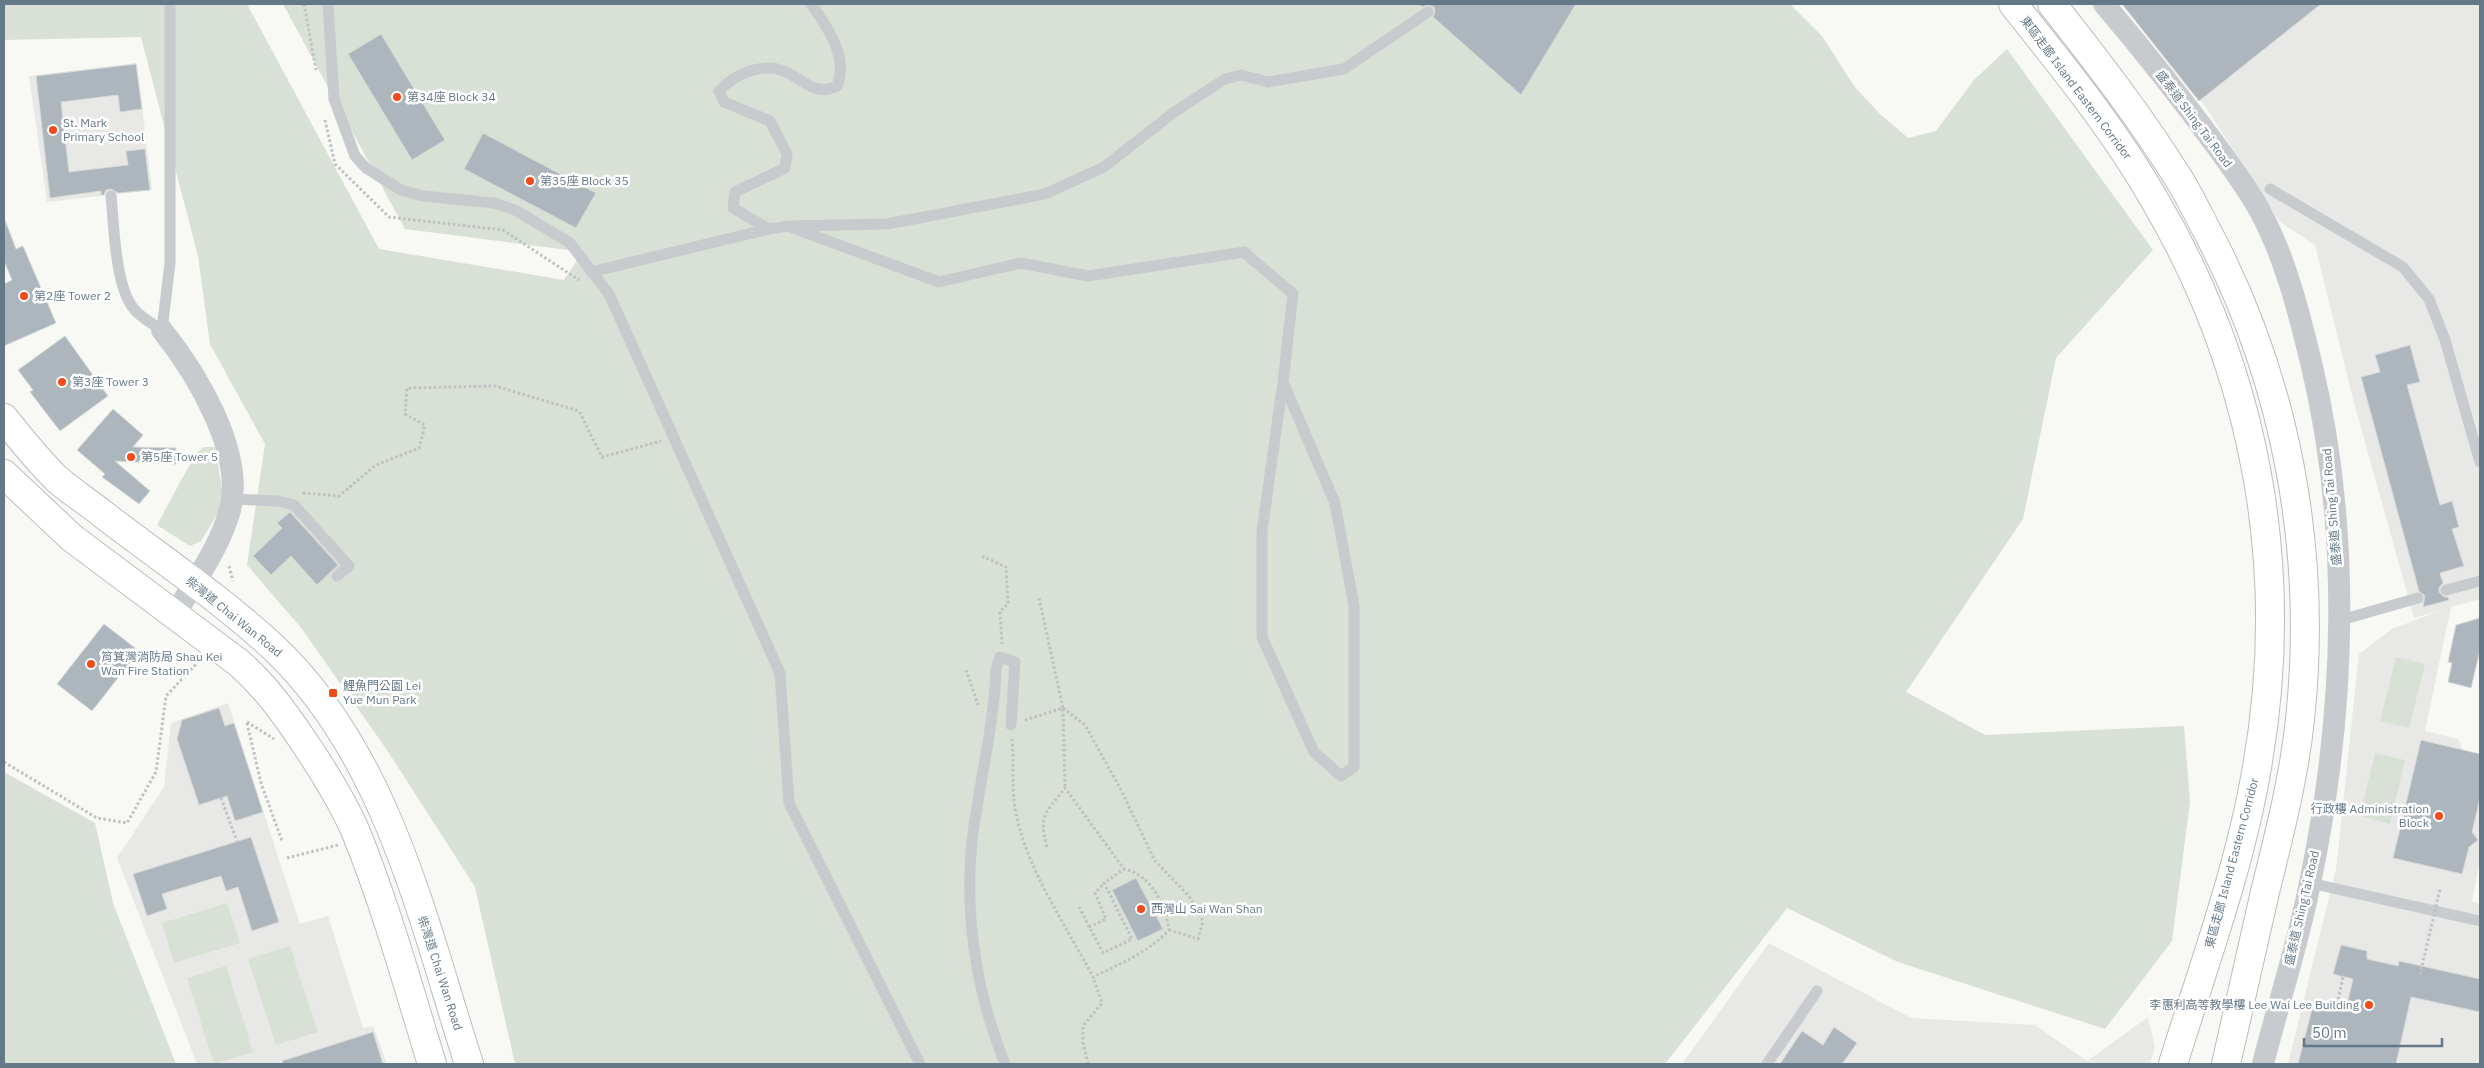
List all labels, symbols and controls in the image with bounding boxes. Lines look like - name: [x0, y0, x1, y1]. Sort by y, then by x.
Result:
- street label: 東區走廊 Island Eastern Corridor: [2018, 13, 2136, 163]
- street label: 盛泰道 Shing Tai Road: [2153, 67, 2236, 170]
- place label: 第34座 Block 34: [407, 89, 496, 104]
- marker: 第34座 Block 34: [391, 91, 403, 103]
- place label: St. Mark Primary School: [63, 115, 144, 144]
- marker: St. Mark Primary School: [47, 124, 59, 136]
- place label: 第35座 Block 35: [540, 173, 629, 188]
- marker: 第35座 Block 35: [524, 175, 536, 187]
- place label: 第2座 Tower 2: [34, 288, 111, 303]
- marker: 第2座 Tower 2: [18, 290, 30, 302]
- place label: 第3座 Tower 3: [72, 374, 149, 389]
- marker: 第3座 Tower 3: [56, 376, 68, 388]
- street label: 盛泰道 Shing Tai Road: [2319, 448, 2344, 566]
- place label: 第5座 Tower 5: [141, 449, 218, 464]
- marker: 第5座 Tower 5: [125, 451, 137, 463]
- street label: 柴灣道 Chai Wan Road: [183, 573, 285, 660]
- place label: 筲箕灣消防局 Shau Kei Wan Fire Station: [101, 649, 223, 678]
- marker: 筲箕灣消防局 Shau Kei Wan Fire Station: [85, 658, 97, 670]
- place label: 鯉魚門公園 Lei Yue Mun Park: [343, 678, 421, 707]
- marker: 鯉魚門公園 Lei Yue Mun Park: [327, 687, 339, 699]
- street label: 東區走廊 Island Eastern Corridor: [2202, 775, 2262, 950]
- place label: 行政樓 Administration Block: [2311, 801, 2430, 830]
- marker: 行政樓 Administration Block: [2433, 810, 2445, 822]
- street label: 盛泰道 Shing Tai Road: [2281, 849, 2322, 967]
- place label: 西灣山 Sai Wan Shan: [1151, 901, 1263, 916]
- marker: 西灣山 Sai Wan Shan: [1135, 903, 1147, 915]
- street label: 柴灣道 Chai Wan Road: [415, 914, 466, 1032]
- place label: 李惠利高等教學樓 Lee Wai Lee Building: [2150, 997, 2360, 1012]
- marker: 李惠利高等教學樓 Lee Wai Lee Building: [2363, 999, 2375, 1011]
- scale bar: [2304, 1016, 2442, 1048]
- text: 50 m: [2312, 1023, 2347, 1042]

